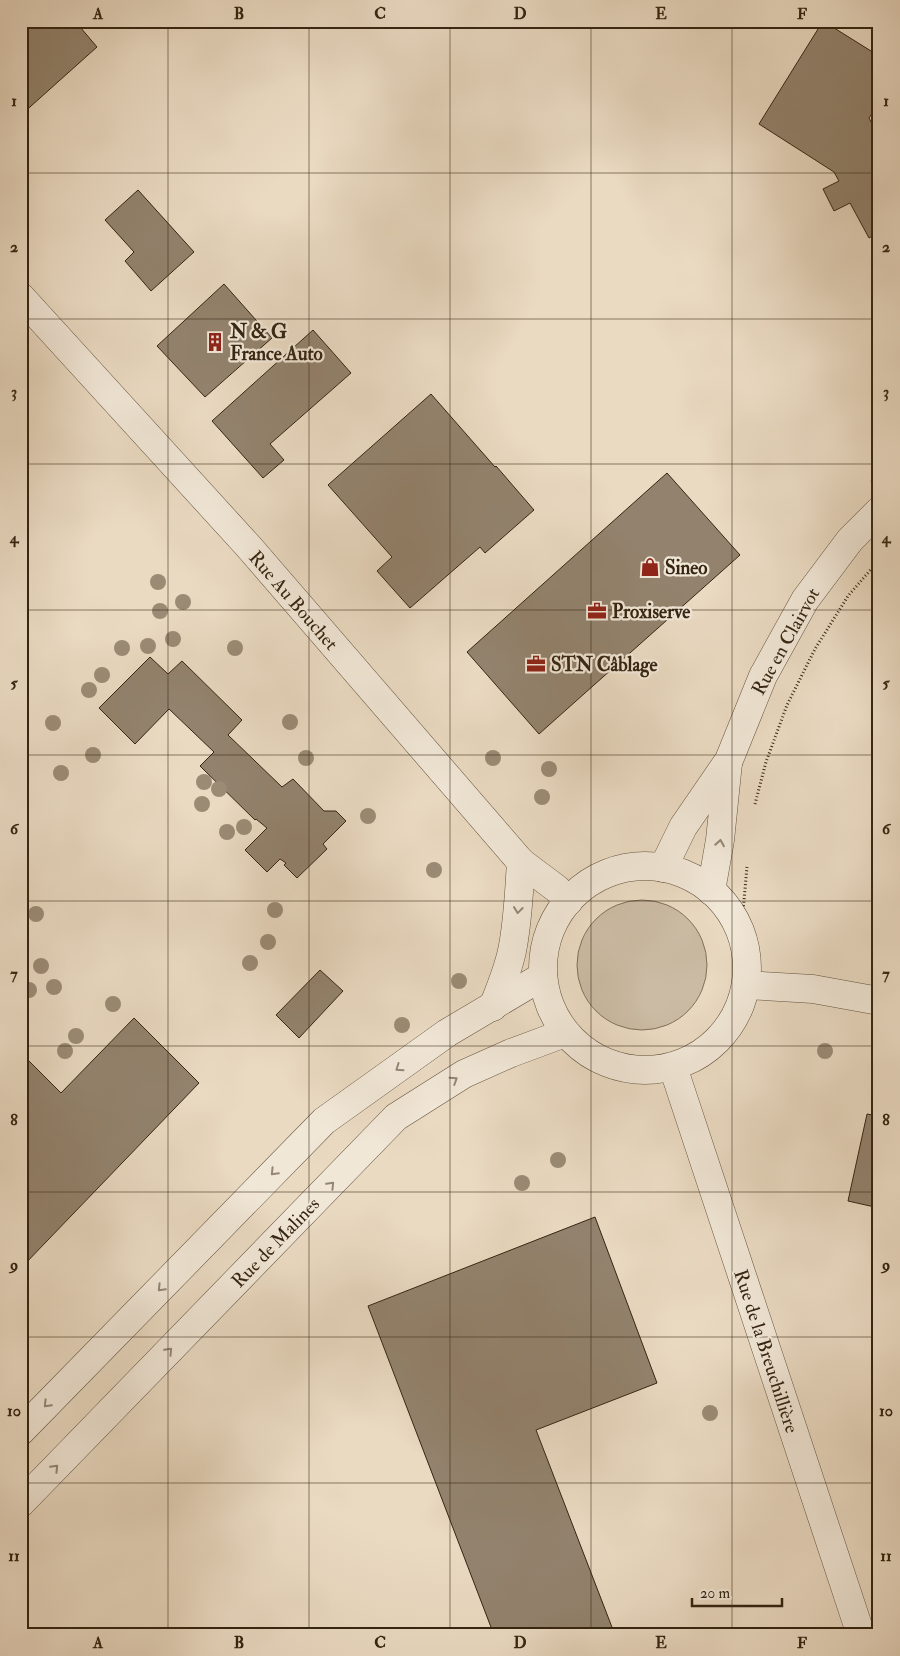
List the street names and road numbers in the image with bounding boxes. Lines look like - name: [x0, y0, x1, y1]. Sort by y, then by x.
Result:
- street label: Rue Au Bouchet: [243, 546, 343, 655]
- street label: Rue en Clairvot: [746, 584, 825, 699]
- street label: Rue de Malines: [227, 1192, 325, 1293]
- street label: Rue de la Breuchillière: [728, 1266, 804, 1436]

